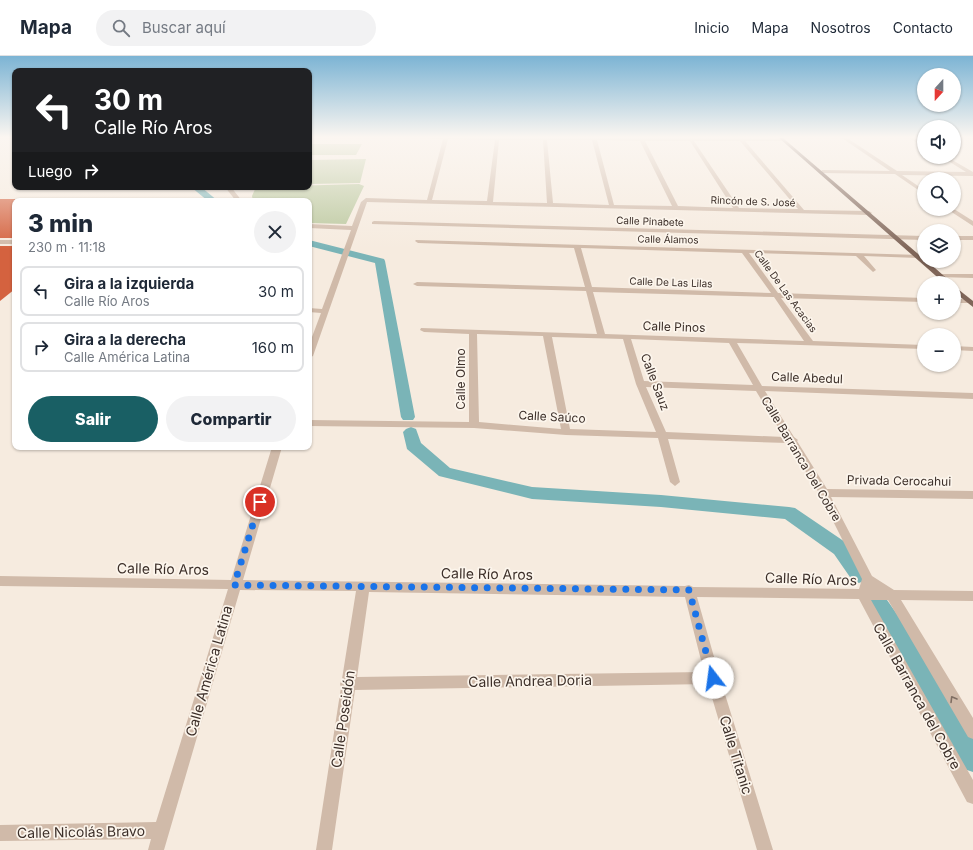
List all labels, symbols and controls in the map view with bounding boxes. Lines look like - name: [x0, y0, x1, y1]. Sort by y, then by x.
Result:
- search box: [96, 10, 376, 46]
- text: Mapa: [20, 16, 72, 39]
- icon: search: [110, 17, 132, 39]
- text: Buscar aquí: [142, 18, 226, 37]
- text: Inicio: [694, 19, 730, 36]
- text: Mapa: [752, 19, 789, 36]
- text: Nosotros: [811, 19, 871, 36]
- text: Contacto: [893, 19, 953, 36]
- north arrow: [917, 68, 961, 112]
- map controls: [917, 68, 961, 372]
- text: 30 m: [94, 83, 163, 117]
- icon: left: [28, 84, 80, 136]
- text: Calle Río Aros: [94, 117, 213, 138]
- button: sound: [917, 120, 961, 164]
- icon: right: [80, 160, 102, 182]
- text: Luego: [28, 162, 72, 181]
- button: search: [917, 172, 961, 216]
- street label: Rincón de S. José: [710, 194, 796, 208]
- text: 3 min: [28, 209, 93, 238]
- button: close: [254, 211, 296, 253]
- street label: Calle Pinabete: [616, 214, 684, 228]
- button: layers: [917, 224, 961, 268]
- street label: Calle Álamos: [637, 231, 699, 246]
- text: 230 m · 11:18: [28, 239, 106, 255]
- street label: Calle De Las Acacias: [752, 247, 820, 335]
- text: Gira a la izquierda: [64, 274, 194, 293]
- street label: Calle De Las Lilas: [629, 275, 713, 289]
- button: +: [917, 276, 961, 320]
- icon: left: [30, 280, 52, 302]
- text: 30 m: [258, 282, 294, 301]
- text: Calle Río Aros: [64, 293, 150, 309]
- street label: Calle Pinos: [642, 318, 706, 335]
- button: −: [917, 328, 961, 372]
- text: Gira a la derecha: [64, 330, 186, 349]
- icon: right: [30, 336, 52, 358]
- text: 160 m: [252, 338, 294, 357]
- street label: Calle Olmo: [453, 348, 468, 410]
- text: Calle América Latina: [64, 349, 190, 365]
- street label: Calle Sauz: [638, 351, 673, 412]
- street label: Calle Abedul: [771, 369, 843, 386]
- street label: Calle Barranca Del Cobre: [758, 394, 845, 524]
- button: Salir: [28, 396, 158, 442]
- button: Compartir: [166, 396, 296, 442]
- street label: Calle Saúco: [518, 407, 586, 426]
- street label: Privada Cerocahui: [847, 472, 951, 489]
- pin: [243, 485, 277, 519]
- icon: arrive: [249, 491, 271, 513]
- street label: Calle Río Aros: [117, 559, 209, 578]
- street label: Calle Río Aros: [441, 564, 533, 583]
- street label: Calle Río Aros: [765, 568, 857, 589]
- street label: Calle América Latina: [182, 603, 235, 738]
- street label: Calle Barranca del Cobre: [870, 619, 965, 772]
- position arrow: [692, 657, 734, 699]
- street label: Calle Poseidón: [327, 669, 358, 769]
- street label: Calle Andrea Doria: [468, 671, 592, 690]
- one-way arrow: [950, 696, 958, 703]
- street label: Calle Titanic: [716, 713, 757, 796]
- street label: Calle Nicolás Bravo: [17, 822, 145, 841]

